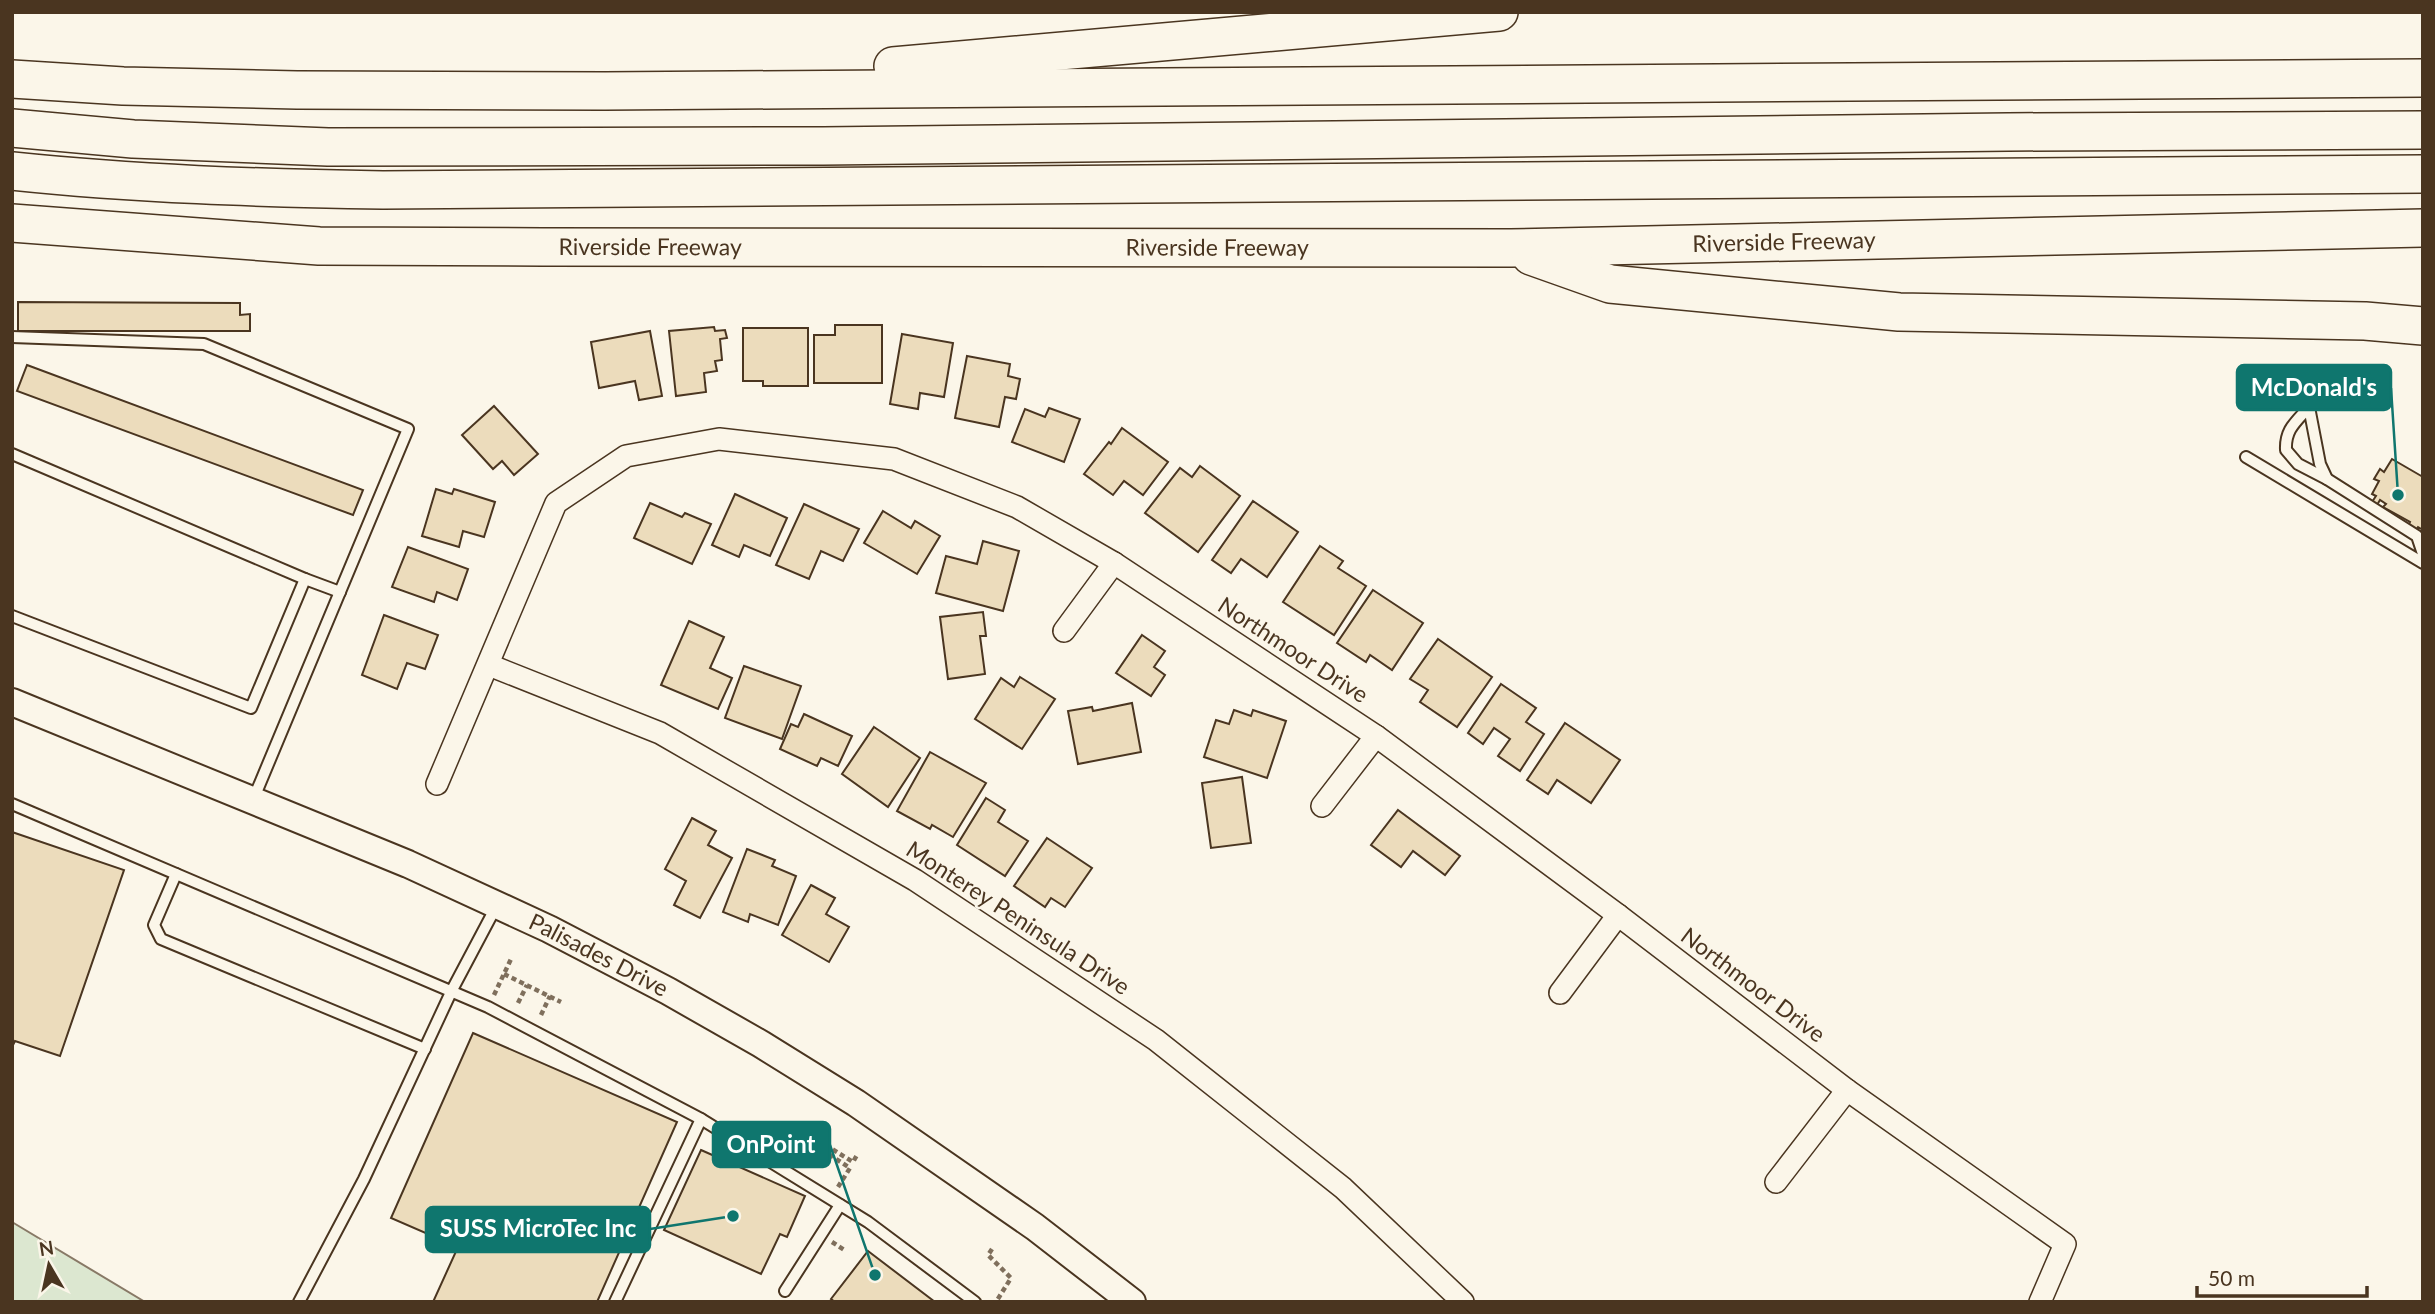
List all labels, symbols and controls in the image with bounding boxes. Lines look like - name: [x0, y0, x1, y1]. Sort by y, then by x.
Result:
- street label: Riverside Freeway: [1692, 225, 1876, 257]
- street label: Riverside Freeway: [558, 232, 742, 260]
- street label: Riverside Freeway: [1125, 233, 1309, 261]
- callout: McDonald's: [2237, 365, 2391, 410]
- text: McDonald's: [2251, 372, 2377, 401]
- street label: Northmoor Drive: [1213, 590, 1374, 708]
- street label: Monterey Peninsula Drive: [902, 834, 1136, 1000]
- street label: Palisades Drive: [525, 907, 673, 1002]
- street label: Northmoor Drive: [1676, 921, 1831, 1048]
- callout: OnPoint: [713, 1122, 830, 1167]
- text: OnPoint: [727, 1129, 816, 1158]
- callout: SUSS MicroTec Inc: [426, 1207, 650, 1252]
- text: SUSS MicroTec Inc: [440, 1213, 637, 1242]
- north arrow: [14, 1230, 84, 1300]
- text: N: [37, 1235, 55, 1260]
- scale bar: [2197, 1254, 2367, 1298]
- text: 50 m: [2208, 1265, 2255, 1290]

